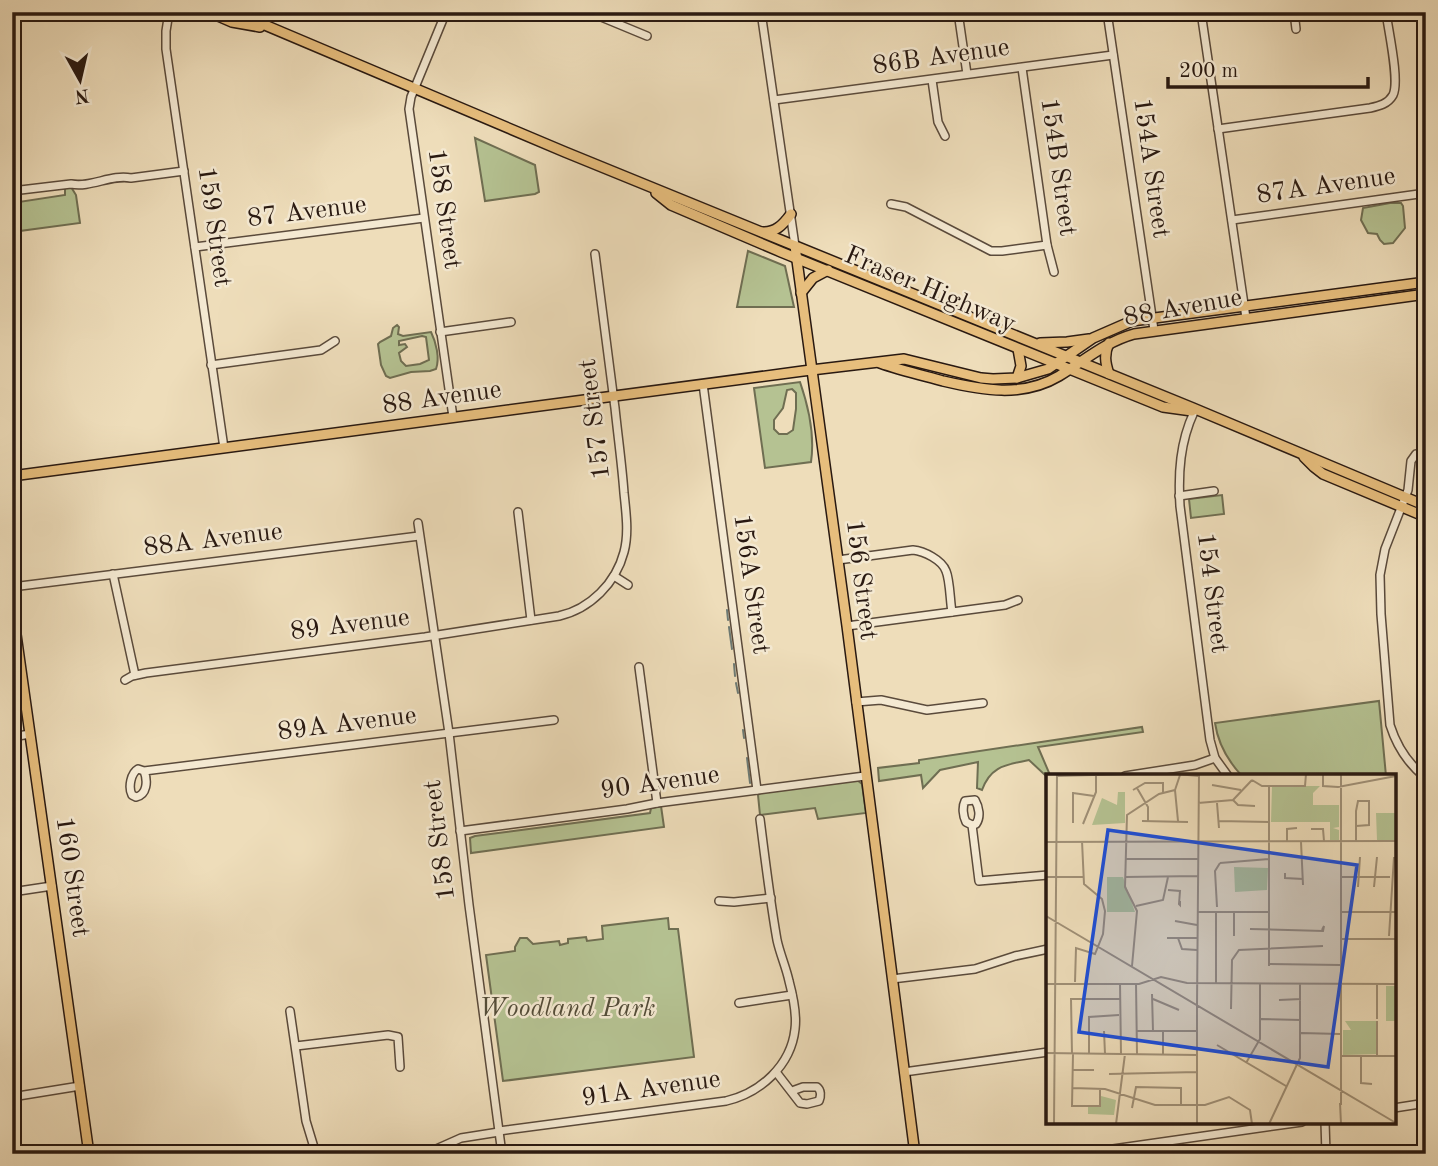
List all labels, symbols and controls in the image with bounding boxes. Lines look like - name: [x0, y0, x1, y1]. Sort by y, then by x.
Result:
- street label: 86B Avenue: [871, 35, 1011, 79]
- north arrow: [46, 46, 116, 116]
- scale bar: [1168, 46, 1368, 90]
- text: 200 m: [1179, 61, 1238, 82]
- text: N: [73, 84, 91, 105]
- street label: 154B Street: [1035, 96, 1081, 238]
- street label: 154A Street: [1128, 96, 1174, 240]
- street label: 158 Street: [423, 147, 465, 271]
- street label: 87A Avenue: [1255, 163, 1397, 209]
- street label: 159 Street: [193, 165, 235, 289]
- street label: 87 Avenue: [246, 192, 368, 232]
- street label: Fraser Highway: [840, 242, 1020, 338]
- street label: 88 Avenue: [1122, 285, 1244, 331]
- street label: 157 Street: [575, 357, 615, 481]
- street label: 88 Avenue: [381, 377, 503, 419]
- street label: 156A Street: [728, 512, 774, 656]
- street label: 156 Street: [841, 518, 881, 642]
- street label: 88A Avenue: [142, 519, 284, 561]
- street label: 154 Street: [1192, 531, 1232, 655]
- street label: 89 Avenue: [289, 605, 411, 645]
- street label: 89A Avenue: [276, 703, 418, 745]
- street label: 90 Avenue: [599, 762, 721, 804]
- inset map: [1046, 774, 1396, 1124]
- street label: 158 Street: [420, 778, 460, 902]
- street label: 160 Street: [51, 815, 93, 939]
- park label: Woodland Park: [479, 996, 655, 1022]
- street label: 91A Avenue: [580, 1066, 722, 1112]

